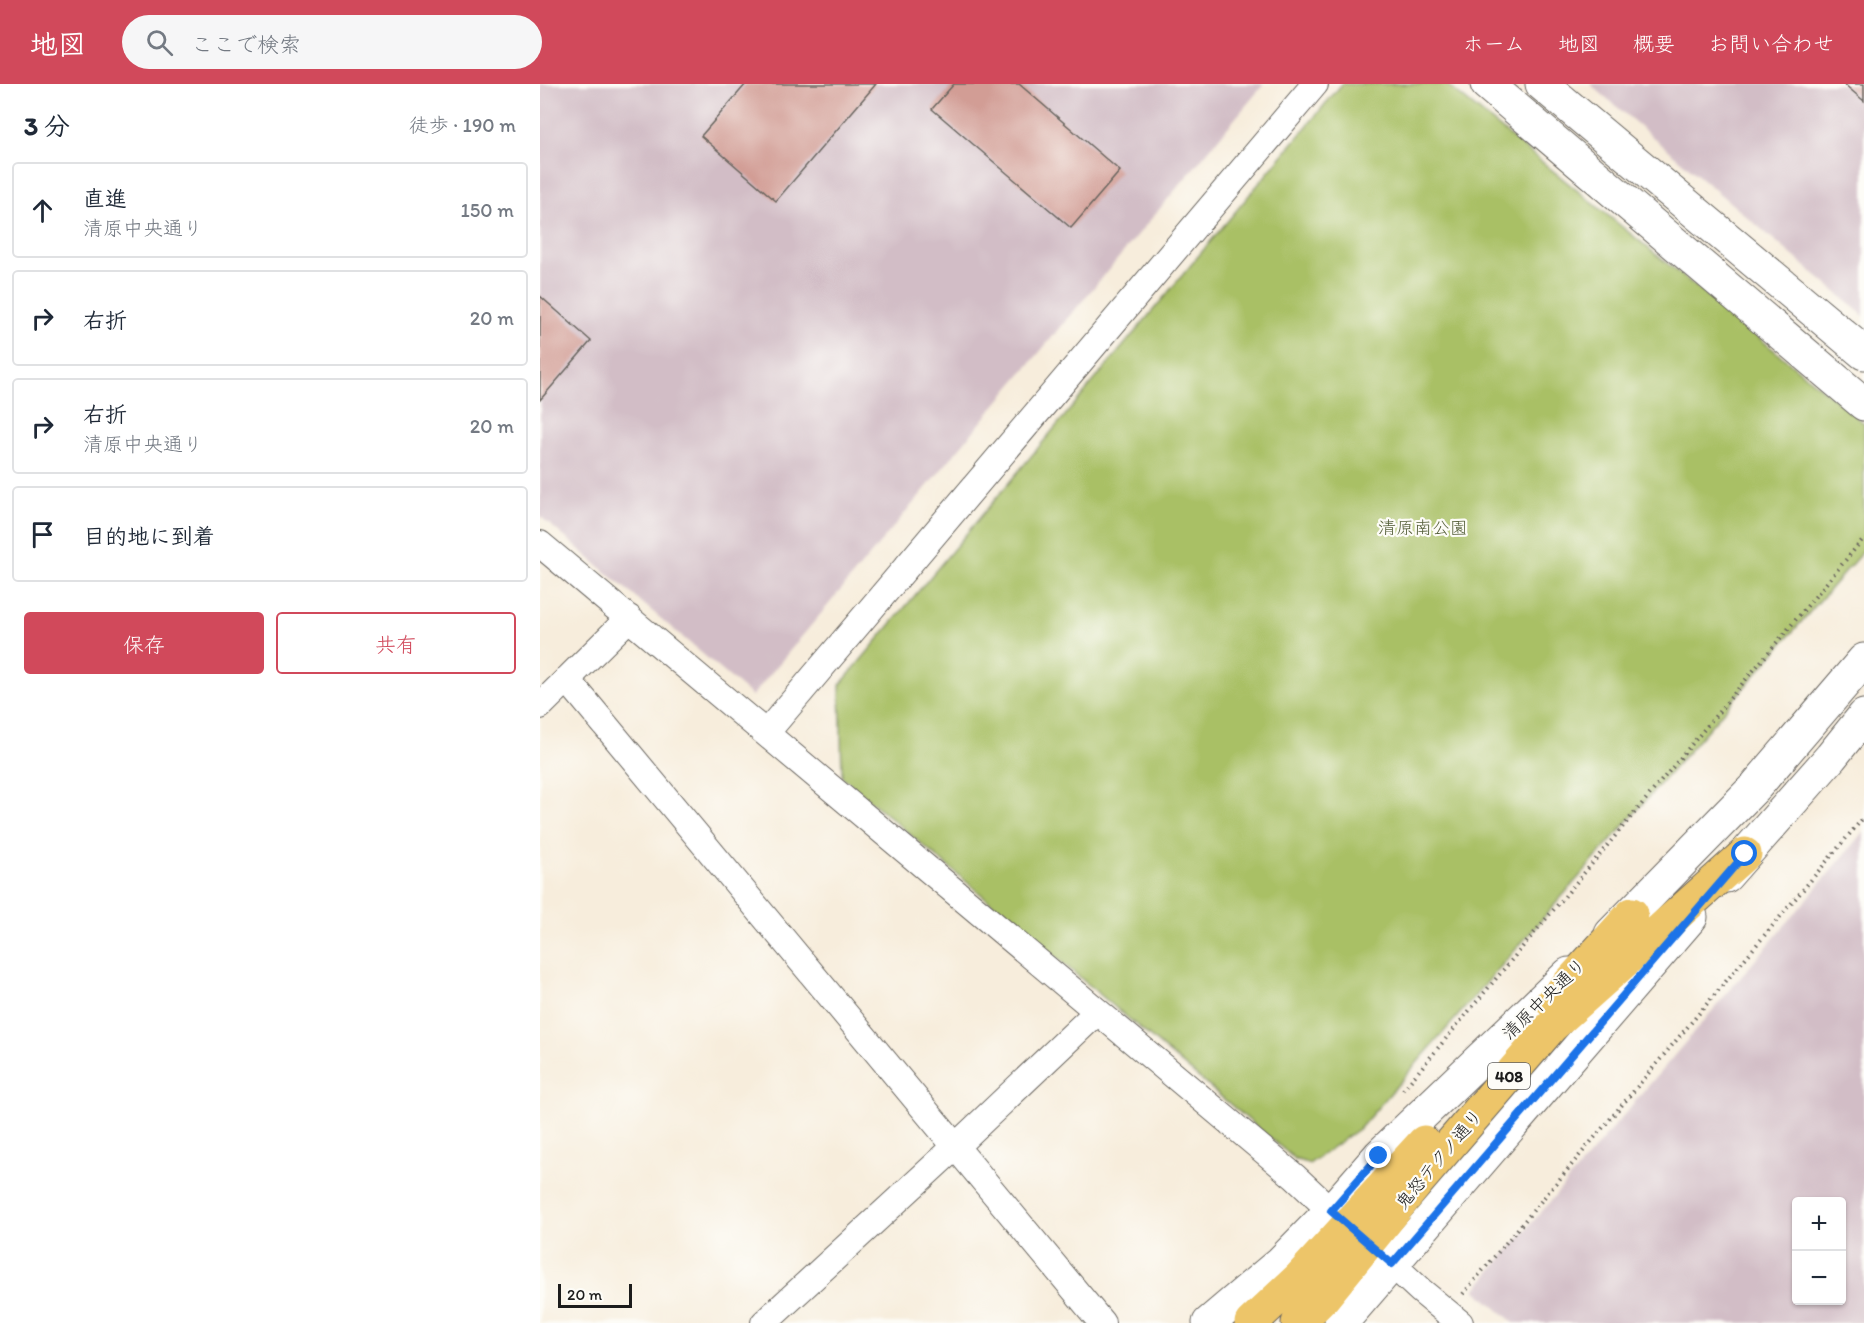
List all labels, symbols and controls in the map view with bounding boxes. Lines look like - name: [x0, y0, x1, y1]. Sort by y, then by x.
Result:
- search box: [122, 15, 542, 69]
- icon: search: [143, 26, 176, 59]
- text: 地図: [30, 27, 86, 61]
- text: ここで検索: [191, 31, 301, 58]
- text: ホーム: [1463, 31, 1525, 56]
- text: 地図: [1558, 31, 1600, 56]
- text: 概要: [1633, 31, 1675, 56]
- text: お問い合わせ: [1708, 31, 1834, 56]
- text: 3 分: [24, 110, 70, 142]
- text: 徒歩 · 190 m: [409, 113, 516, 137]
- text: 直進: [83, 185, 127, 212]
- icon: ahead: [26, 194, 59, 227]
- text: 150 m: [461, 198, 514, 222]
- text: 清原中央通り: [83, 216, 203, 240]
- icon: right: [26, 302, 59, 335]
- text: 20 m: [470, 306, 514, 330]
- text: 右折: [83, 307, 127, 334]
- text: 右折: [83, 401, 127, 428]
- icon: right: [26, 410, 59, 443]
- text: 20 m: [470, 414, 514, 438]
- text: 清原中央通り: [83, 432, 203, 456]
- park label: 清原南公園: [1378, 517, 1468, 539]
- icon: arrive: [26, 518, 59, 551]
- text: 目的地に到着: [83, 523, 215, 550]
- button: 保存: [24, 612, 264, 674]
- button: 共有: [276, 612, 516, 674]
- route start: [1731, 840, 1757, 866]
- street label: 清原中央通り: [1498, 954, 1590, 1044]
- road number: 408: [1488, 1063, 1530, 1089]
- street label: 鬼怒テクノ通り: [1391, 1105, 1487, 1213]
- route end: [1365, 1142, 1391, 1168]
- map controls: [1792, 1197, 1846, 1305]
- button: +: [1792, 1197, 1846, 1251]
- button: −: [1792, 1251, 1846, 1305]
- scale bar: [558, 1281, 632, 1308]
- text: 20 m: [567, 1285, 602, 1304]

